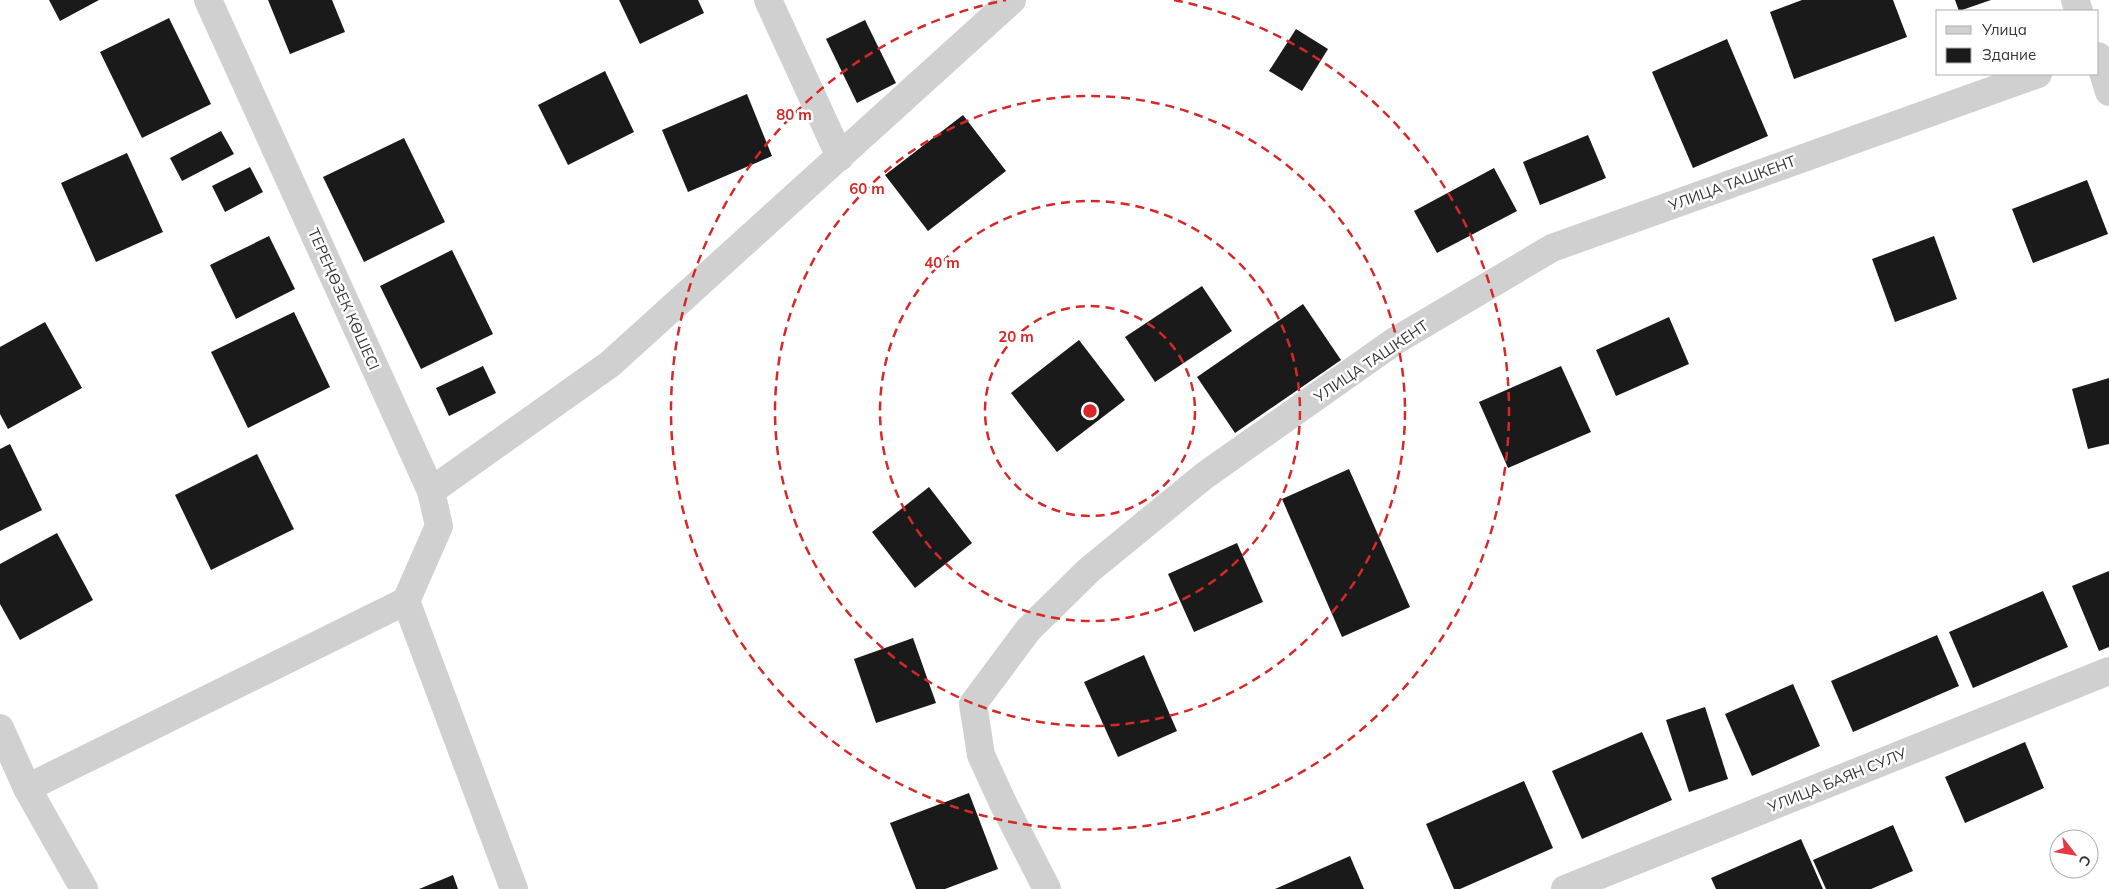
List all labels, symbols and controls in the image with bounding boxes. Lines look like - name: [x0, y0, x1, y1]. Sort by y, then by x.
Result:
- legend: [1936, 10, 2099, 75]
- text: Улица: [1981, 20, 2027, 39]
- text: Здание: [1982, 45, 2036, 64]
- text: 80 m: [776, 105, 812, 124]
- street label: УЛИЦА ТАШКЕНТ: [1665, 151, 1798, 215]
- text: 60 m: [849, 179, 885, 198]
- street label: ТЕРЕҢӨЗЕК КӨШЕСІ: [304, 225, 384, 373]
- text: 40 m: [924, 253, 960, 272]
- street label: УЛИЦА ТАШКЕНТ: [1309, 316, 1432, 407]
- text: 20 m: [998, 327, 1034, 346]
- centre of rings: [1081, 402, 1099, 420]
- street label: УЛИЦА БАЯН СУЛУ: [1764, 743, 1909, 817]
- north arrow: [2049, 829, 2099, 879]
- text: С: [2075, 852, 2095, 869]

